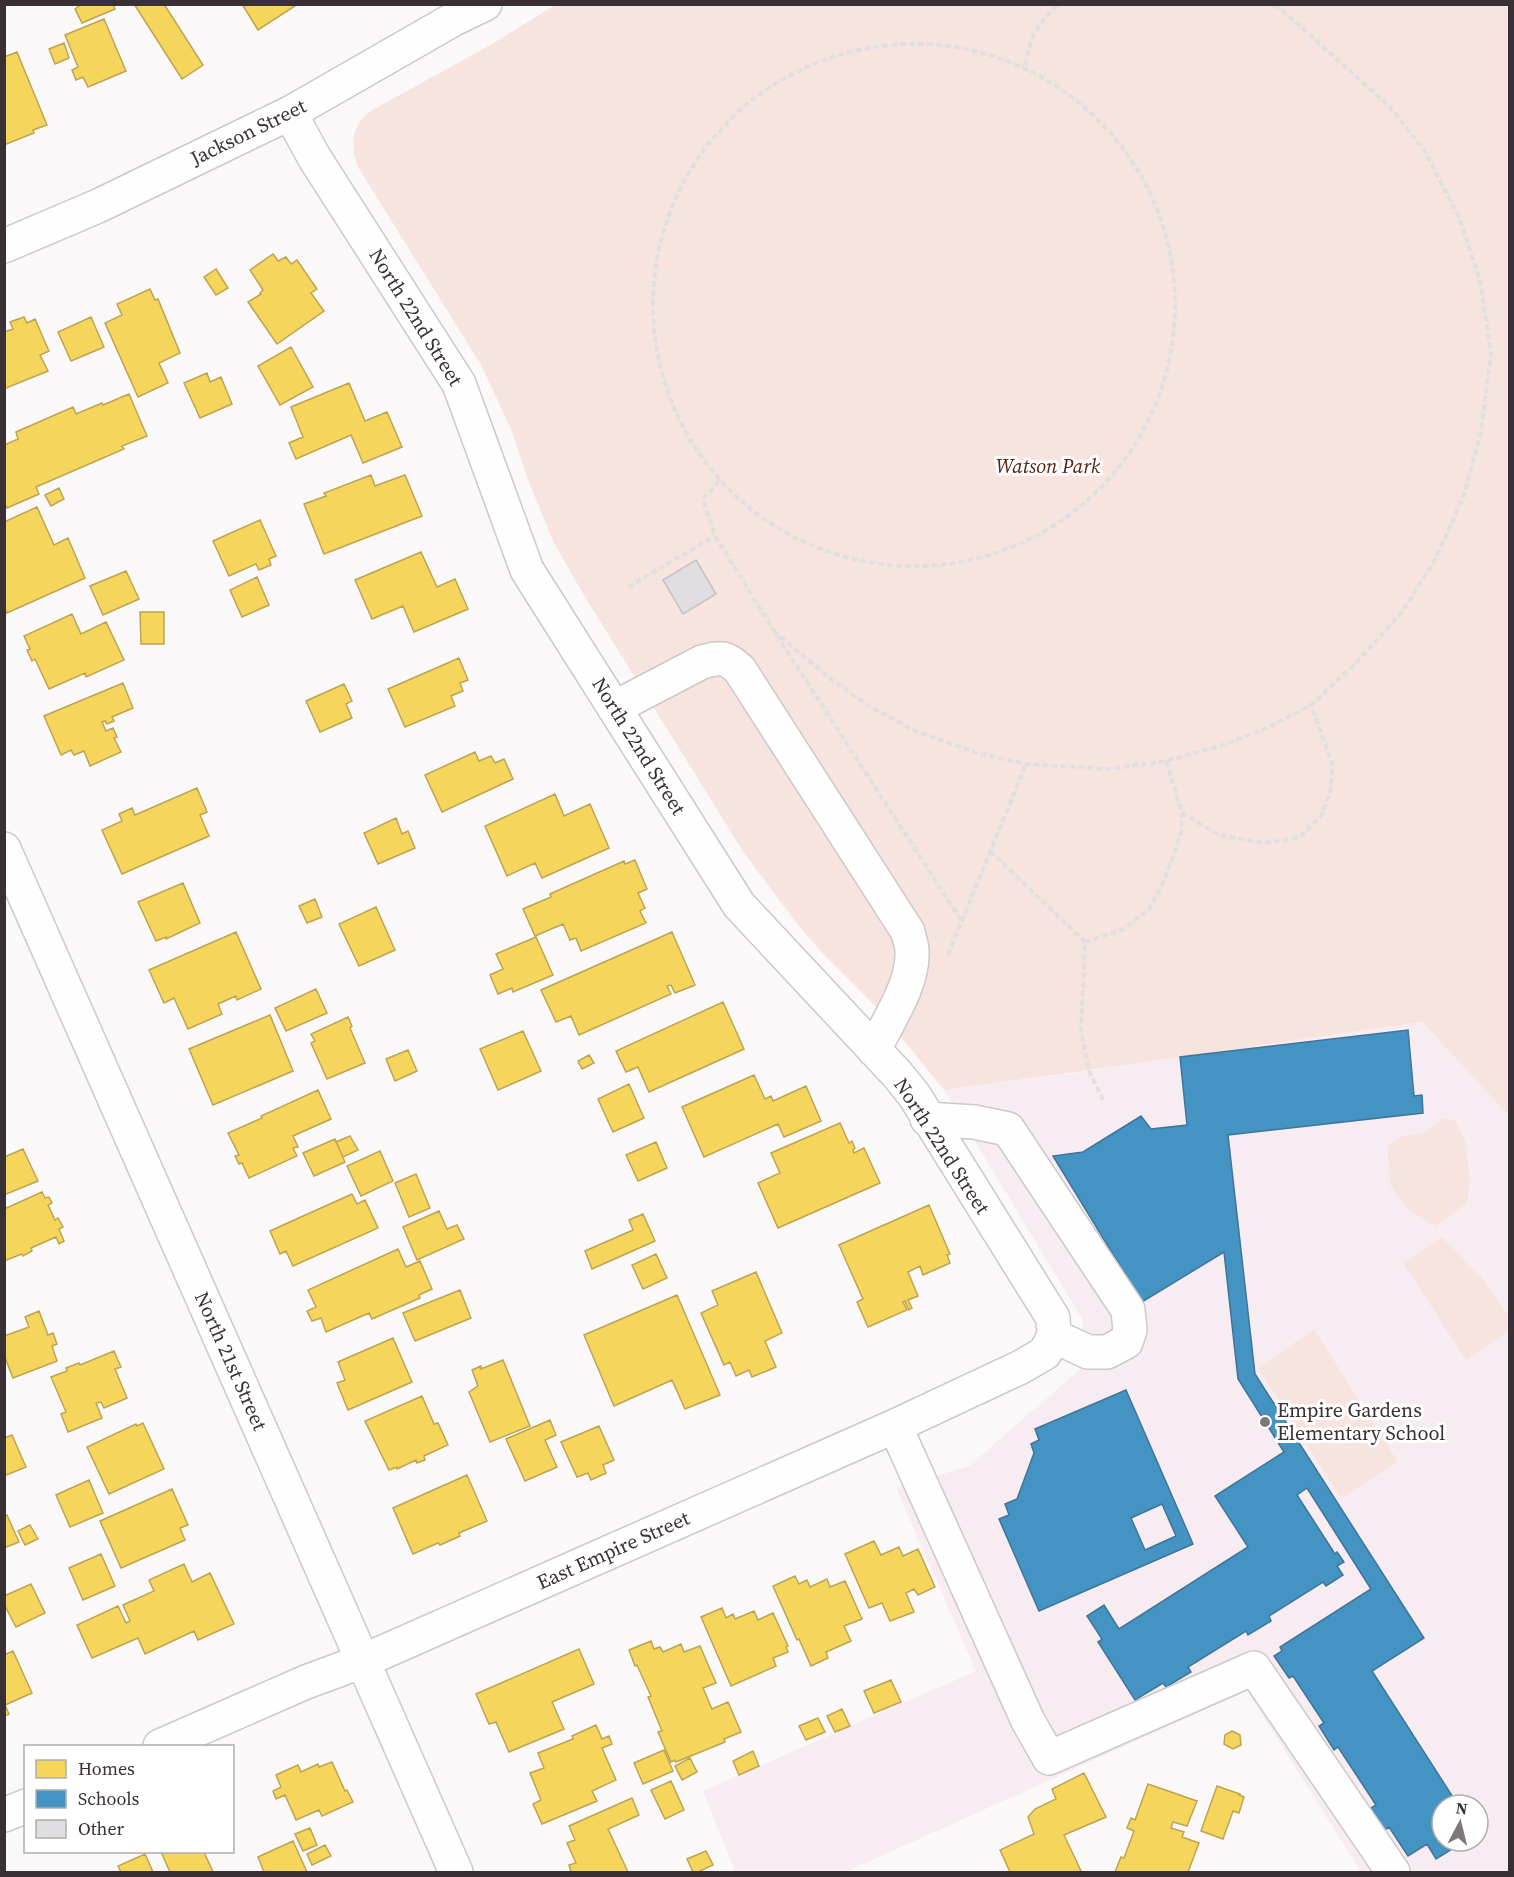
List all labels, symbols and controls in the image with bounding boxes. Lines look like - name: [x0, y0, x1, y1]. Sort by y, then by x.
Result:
- street label: Jackson Street: [185, 92, 311, 173]
- street label: North 22nd Street: [362, 243, 470, 392]
- park label: Watson Park: [996, 452, 1101, 480]
- street label: North 22nd Street: [585, 672, 693, 821]
- street label: North 22nd Street: [887, 1072, 997, 1220]
- street label: North 21st Street: [188, 1287, 274, 1435]
- place label: Empire Gardens Elementary School: [1277, 1396, 1445, 1447]
- marker: Empire Gardens Elementary School: [1258, 1415, 1272, 1429]
- street label: East Empire Street: [532, 1504, 694, 1596]
- legend: [24, 1745, 234, 1853]
- text: Homes: [78, 1756, 135, 1781]
- text: Schools: [78, 1786, 140, 1811]
- north arrow: [1430, 1793, 1490, 1853]
- text: N: [1455, 1796, 1469, 1820]
- text: Other: [78, 1816, 125, 1841]

